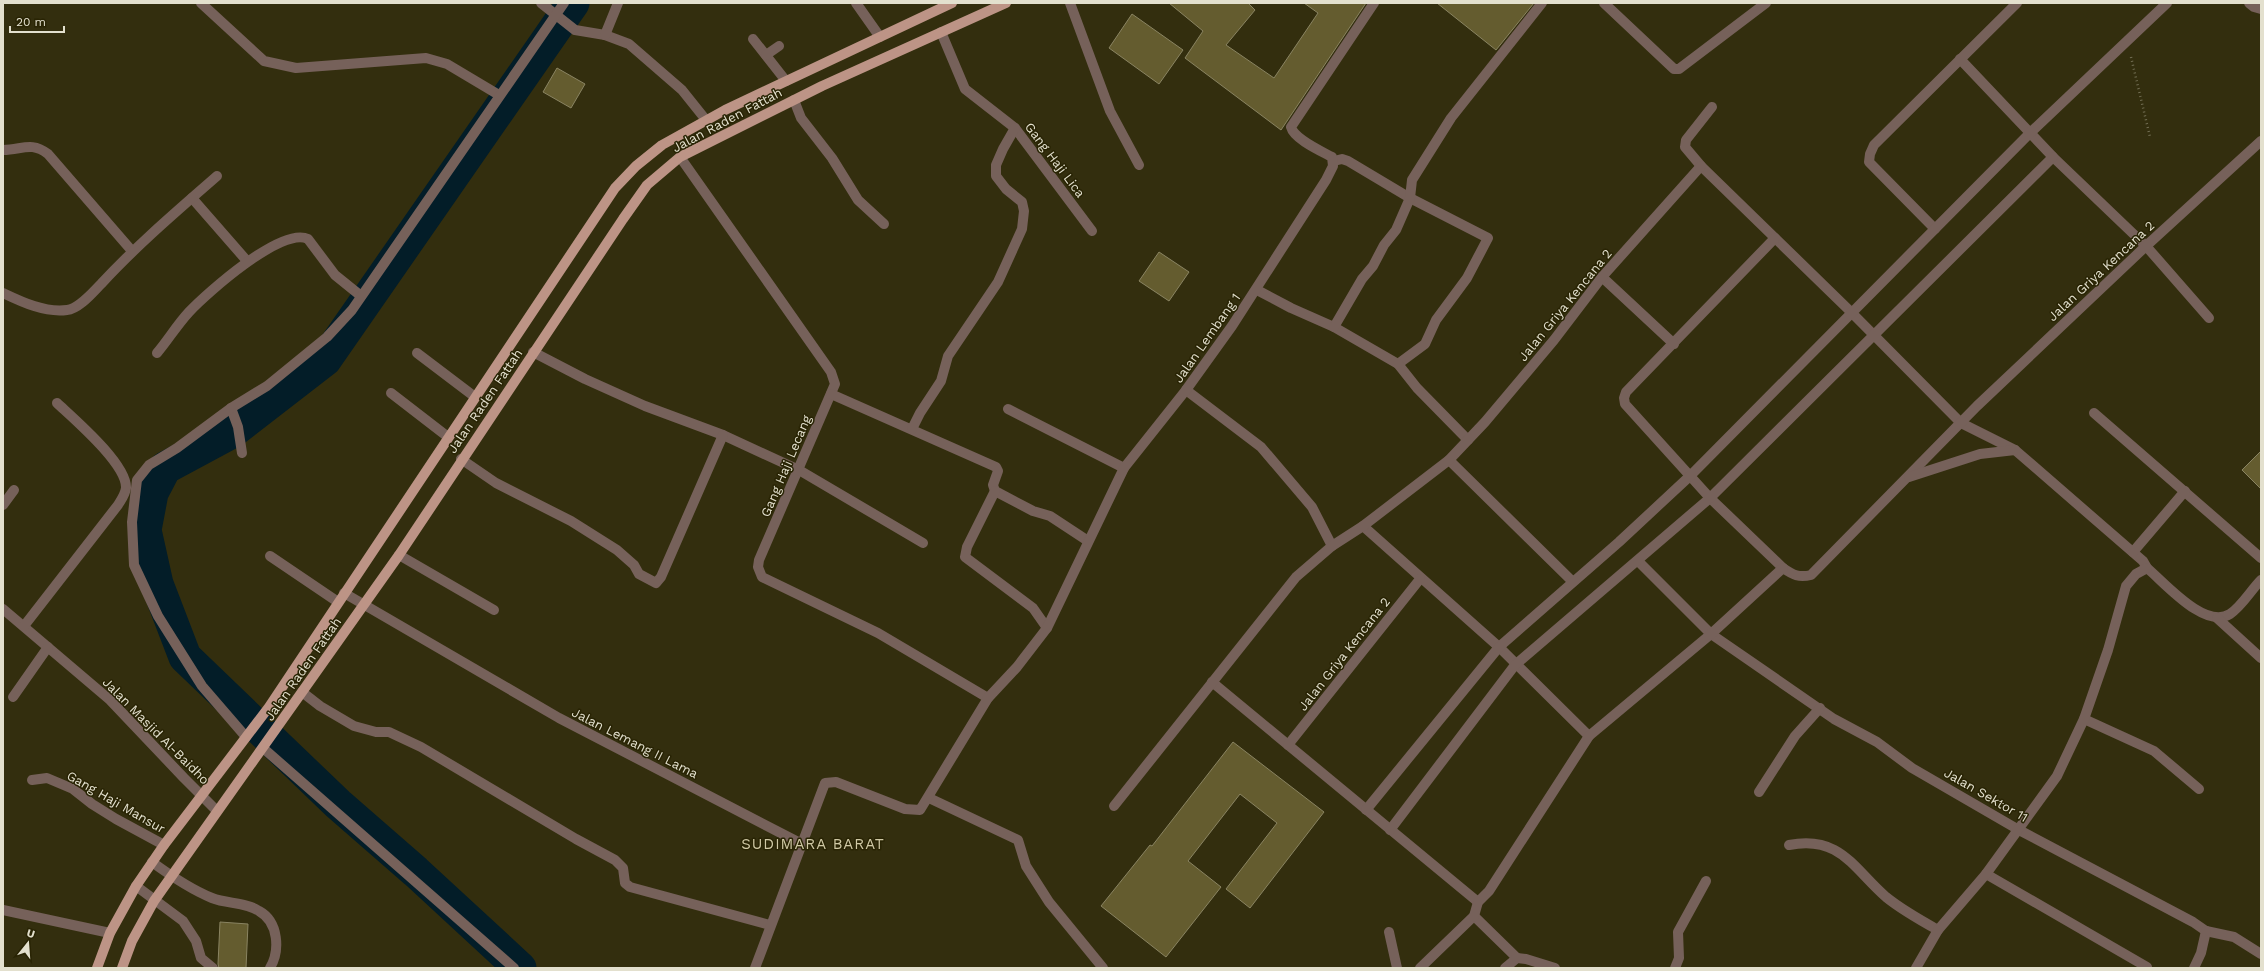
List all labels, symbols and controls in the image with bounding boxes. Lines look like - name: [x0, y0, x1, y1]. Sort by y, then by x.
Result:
- scale bar: [10, 8, 64, 34]
- text: 20 m: [16, 15, 46, 29]
- street label: Jalan Raden Fattah: [670, 85, 784, 155]
- street label: Gang Haji Lica: [1022, 119, 1089, 201]
- street label: Jalan Griya Kencana 2: [2045, 218, 2157, 324]
- street label: Jalan Griya Kencana 2: [1515, 246, 1615, 364]
- street label: Jalan Lembang 1: [1171, 290, 1243, 386]
- street label: Jalan Raden Fattah: [445, 346, 525, 456]
- street label: Gang Haji Lecang: [758, 413, 814, 519]
- street label: Jalan Griya Kencana 2: [1295, 594, 1393, 714]
- street label: Jalan Raden Fattah: [262, 615, 344, 723]
- street label: Jalan Masjid Al-Baidho: [100, 675, 213, 788]
- street label: Jalan Lemang II Lama: [569, 705, 701, 782]
- street label: Jalan Sektor 11: [1942, 765, 2030, 825]
- street label: Gang Haji Mansur: [64, 768, 168, 836]
- district label: SUDIMARA BARAT: [741, 835, 885, 853]
- north arrow: [8, 923, 48, 963]
- text: U: [25, 927, 37, 941]

